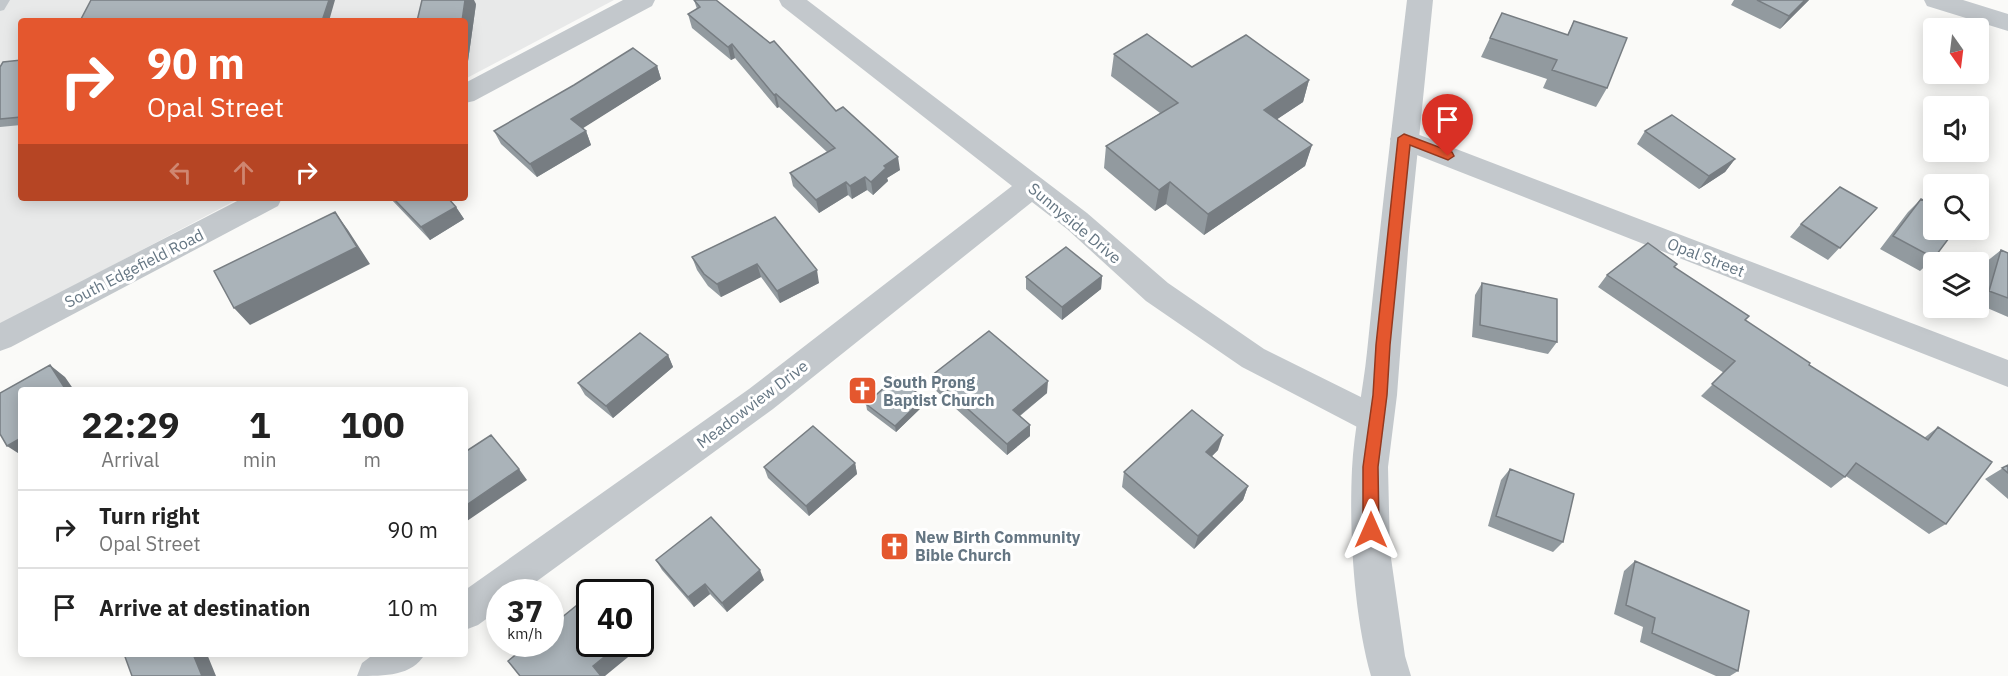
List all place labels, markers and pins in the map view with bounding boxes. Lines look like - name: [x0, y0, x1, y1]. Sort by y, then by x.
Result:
- pin: [1422, 94, 1473, 156]
- place label: South Prong Baptist Church: [883, 372, 995, 410]
- church icon: South Prong Baptist Church: [846, 375, 878, 407]
- place label: New Birth Community Bible Church: [915, 527, 1081, 565]
- church icon: New Birth Community Bible Church: [878, 530, 910, 562]

